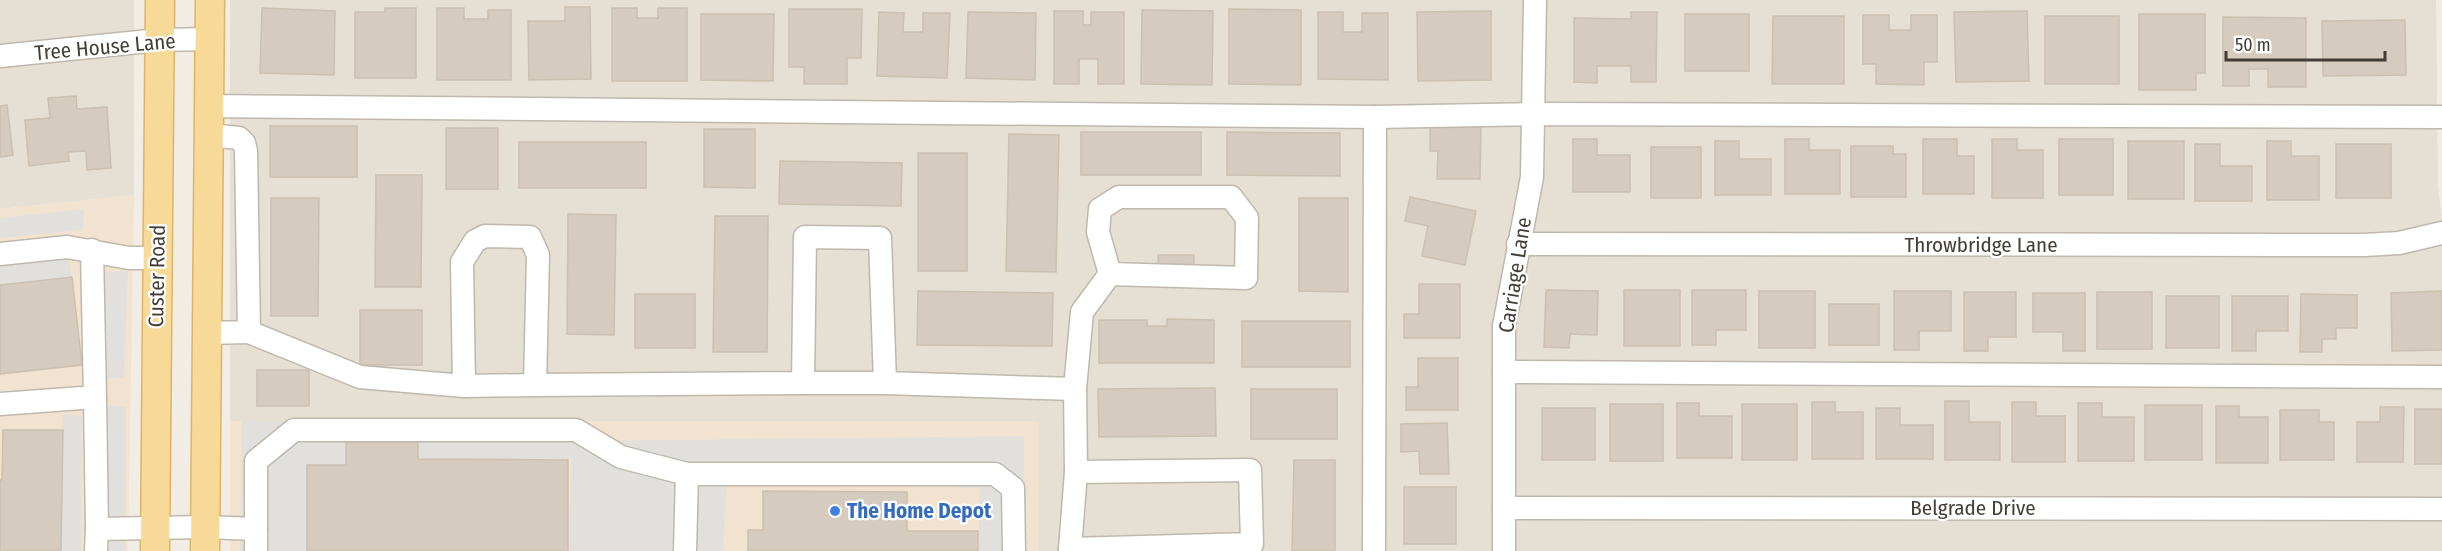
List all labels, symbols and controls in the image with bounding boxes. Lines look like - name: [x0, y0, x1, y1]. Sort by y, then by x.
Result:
- scale bar: [2226, 24, 2385, 62]
- street label: Tree House Lane: [33, 28, 177, 66]
- text: 50 m: [2235, 34, 2271, 56]
- street label: Carriage Lane: [1493, 215, 1537, 335]
- street label: Custer Road: [143, 224, 171, 328]
- street label: Throwbridge Lane: [1904, 232, 2058, 258]
- street label: Belgrade Drive: [1910, 495, 2036, 521]
- place label: The Home Depot: [847, 498, 992, 524]
- marker: The Home Depot: [828, 504, 842, 518]

